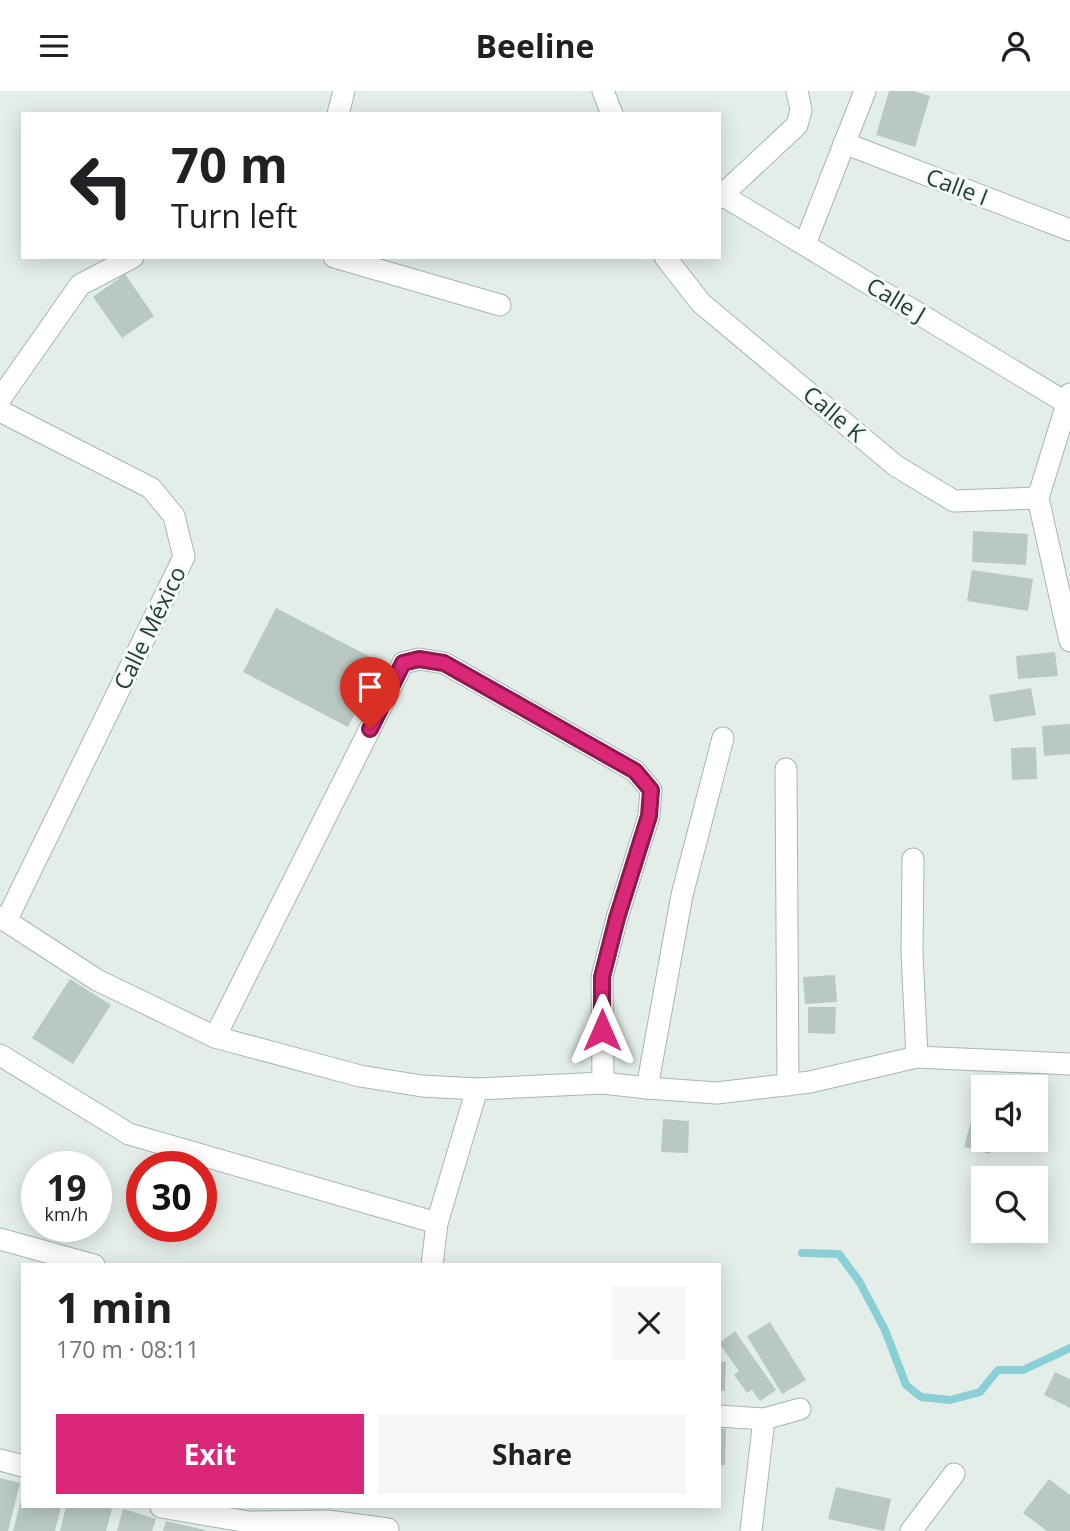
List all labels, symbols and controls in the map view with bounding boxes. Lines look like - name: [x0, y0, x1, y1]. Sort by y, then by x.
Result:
- text: Beeline: [476, 24, 594, 67]
- icon: menu: [35, 27, 73, 65]
- icon: person: [997, 27, 1035, 65]
- text: 70 m: [171, 131, 288, 197]
- icon: left: [56, 140, 147, 231]
- street label: Calle I: [922, 160, 993, 213]
- text: Turn left: [171, 194, 297, 237]
- street label: Calle J: [861, 269, 932, 329]
- street label: Calle K: [797, 378, 873, 449]
- street label: Calle México: [105, 560, 193, 695]
- pin: [340, 657, 400, 729]
- icon: arrive: [351, 668, 389, 706]
- position arrow: [565, 993, 639, 1067]
- map controls: [971, 1075, 1048, 1243]
- button: sound: [971, 1075, 1048, 1152]
- speed limit sign: 30: [126, 1151, 217, 1242]
- text: 19: [46, 1164, 87, 1211]
- button: search: [971, 1166, 1048, 1243]
- text: km/h: [45, 1202, 88, 1226]
- text: 1 min: [56, 1278, 173, 1335]
- button: close: [612, 1286, 686, 1360]
- text: 170 m · 08:11: [56, 1333, 199, 1365]
- button: Exit: [56, 1414, 364, 1494]
- button: Share: [378, 1414, 686, 1494]

